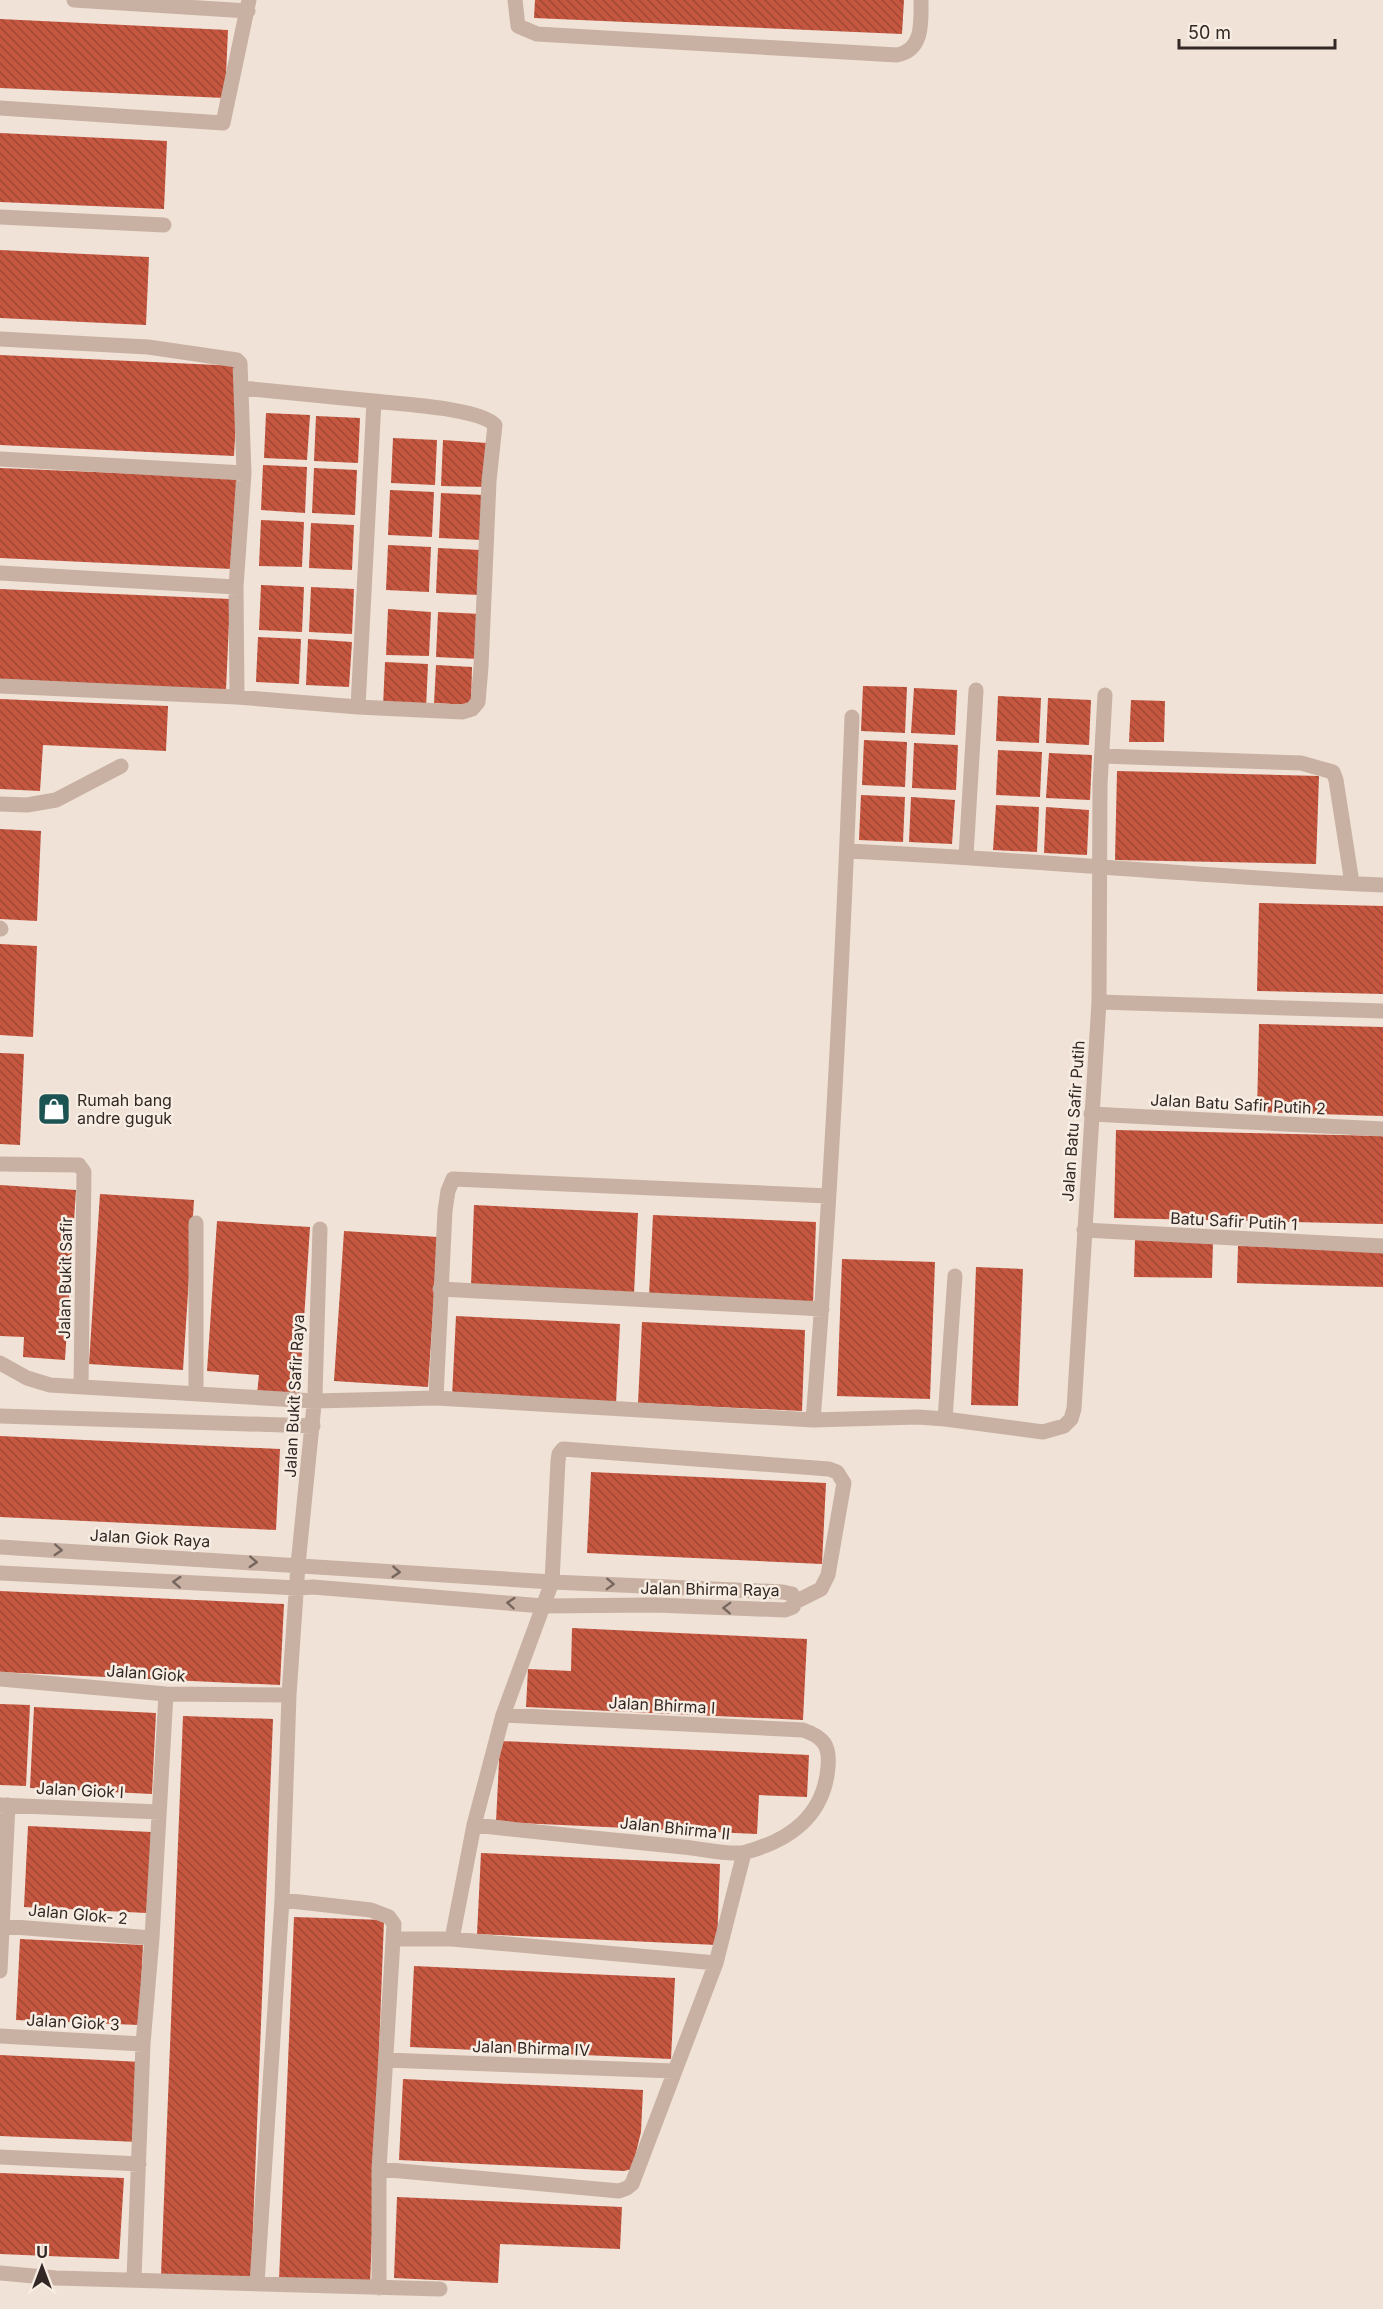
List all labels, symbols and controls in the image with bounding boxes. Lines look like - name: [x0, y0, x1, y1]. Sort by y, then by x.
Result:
- scale bar: [1179, 12, 1335, 50]
- text: 50 m: [1188, 22, 1231, 43]
- street label: Jalan Batu Safir Putih: [1057, 1040, 1089, 1202]
- street label: Jalan Batu Safir Putih 2: [1150, 1089, 1326, 1119]
- place label: Rumah bang andre guguk: [77, 1090, 172, 1128]
- shop icon: Rumah bang andre guguk: [36, 1091, 72, 1127]
- street label: Batu Safir Putih 1: [1170, 1208, 1298, 1234]
- street label: Jalan Bukit Safir: [54, 1217, 76, 1339]
- street label: Jalan Bukit Safir Raya: [280, 1314, 308, 1478]
- street label: Jalan Giok Raya: [89, 1525, 211, 1551]
- one-way arrow: [54, 1544, 63, 1557]
- one-way arrow: [249, 1555, 258, 1568]
- one-way arrow: [391, 1565, 400, 1578]
- one-way arrow: [172, 1575, 181, 1588]
- one-way arrow: [606, 1578, 615, 1591]
- street label: Jalan Bhirma Raya: [640, 1578, 780, 1600]
- one-way arrow: [507, 1597, 516, 1610]
- one-way arrow: [722, 1601, 731, 1614]
- street label: Jalan Giok: [106, 1660, 186, 1686]
- street label: Jalan Bhirma I: [608, 1692, 716, 1718]
- street label: Jalan Giok I: [36, 1778, 124, 1802]
- street label: Jalan Bhirma II: [619, 1812, 731, 1844]
- street label: Jalan Glok- 2: [27, 1900, 129, 1928]
- street label: Jalan Giok 3: [26, 2010, 120, 2034]
- street label: Jalan Bhirma IV: [472, 2036, 590, 2060]
- north arrow: [12, 2237, 72, 2297]
- text: U: [36, 2242, 48, 2262]

